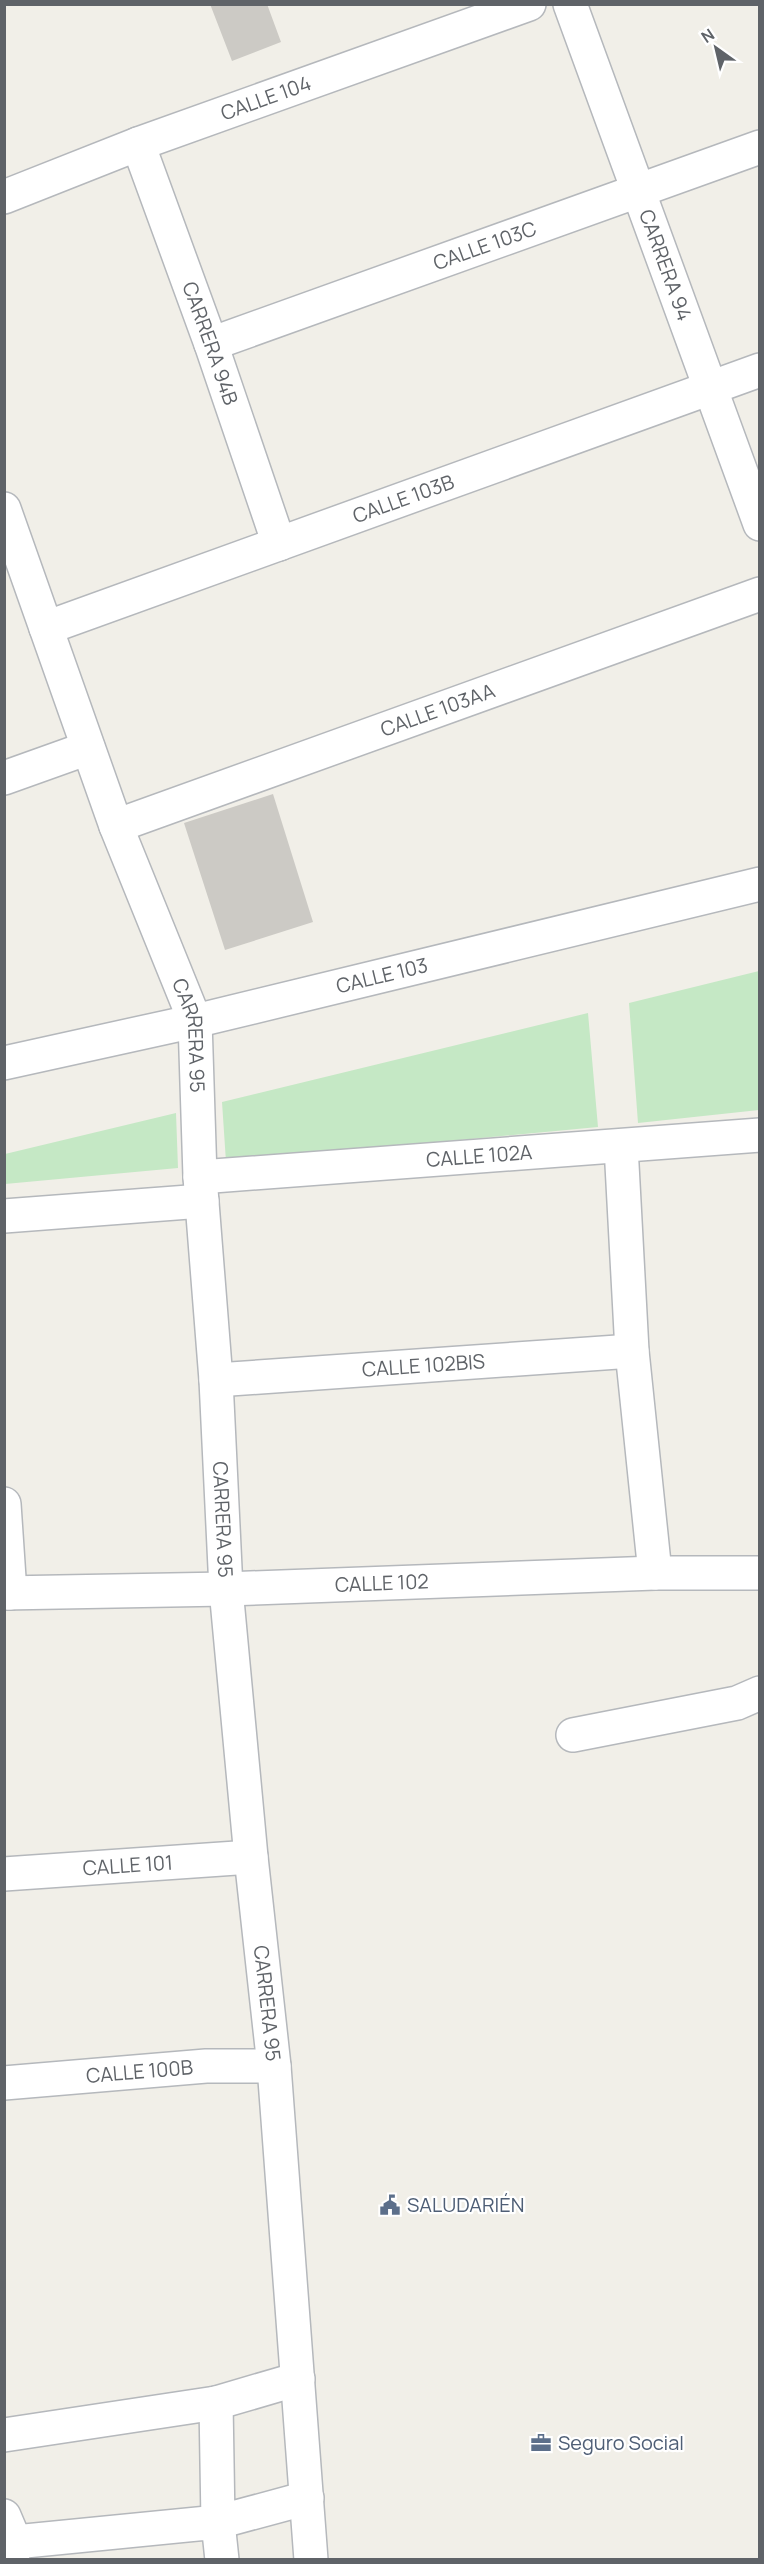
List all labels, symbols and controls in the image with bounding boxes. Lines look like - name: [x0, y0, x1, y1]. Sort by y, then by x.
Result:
- north arrow: [686, 18, 746, 78]
- text: N: [697, 23, 719, 48]
- street label: CALLE 104: [217, 69, 315, 126]
- street label: CARRERA 94: [633, 205, 699, 324]
- street label: CALLE 103C: [429, 214, 540, 276]
- street label: CARRERA 94B: [176, 278, 245, 408]
- street label: CALLE 103B: [349, 468, 458, 529]
- street label: CALLE 103AA: [377, 677, 499, 743]
- street label: CALLE 103: [333, 951, 431, 999]
- street label: CARRERA 95: [166, 974, 211, 1093]
- street label: CALLE 102A: [425, 1138, 533, 1173]
- street label: CALLE 102BIS: [361, 1347, 486, 1383]
- street label: CARRERA 95: [207, 1461, 239, 1578]
- street label: CALLE 102: [334, 1567, 429, 1598]
- street label: CALLE 101: [82, 1848, 174, 1882]
- street label: CARRERA 95: [248, 1944, 287, 2063]
- street label: CALLE 100B: [85, 2053, 194, 2089]
- place label: SALUDARIÉN: [407, 2191, 524, 2218]
- public building icon: SALUDARIÉN: [378, 2193, 402, 2217]
- place label: Seguro Social: [558, 2429, 684, 2456]
- office icon: Seguro Social: [529, 2431, 553, 2455]

